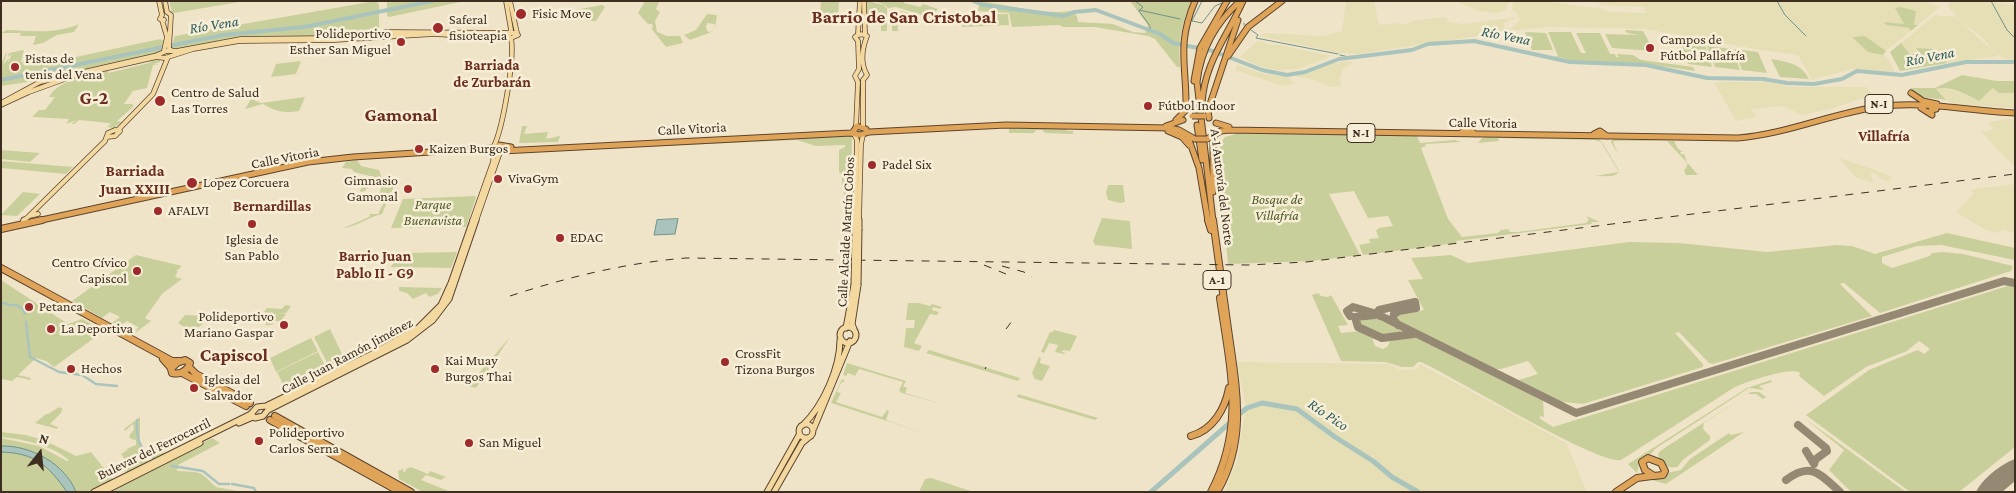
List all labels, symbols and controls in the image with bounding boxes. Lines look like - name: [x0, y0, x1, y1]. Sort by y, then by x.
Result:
- place label: Fisic Move: [532, 6, 591, 22]
- district label: Barrio de San Cristobal: [812, 6, 996, 28]
- marker: Fisic Move: [514, 7, 528, 21]
- water label: Río Vena: [188, 12, 240, 38]
- place label: Saferal fisioteapia: [449, 12, 507, 44]
- marker: Saferal fisioteapia: [431, 21, 445, 35]
- water label: Río Vena: [1480, 22, 1532, 50]
- place label: Polideportivo Esther San Miguel: [290, 26, 391, 58]
- place label: Campos de Fútbol Pallafría: [1660, 32, 1746, 64]
- marker: Polideportivo Esther San Miguel: [395, 36, 407, 48]
- marker: Campos de Fútbol Pallafría: [1644, 42, 1656, 54]
- water label: Río Vena: [1904, 43, 1956, 71]
- place label: Pistas de tenis del Vena: [25, 51, 102, 84]
- district label: Barriada de Zurbarán: [453, 56, 531, 91]
- marker: Pistas de tenis del Vena: [9, 61, 21, 73]
- place label: Centro de Salud Las Torres: [171, 85, 259, 118]
- district label: G-2: [80, 87, 108, 109]
- marker: Centro de Salud Las Torres: [153, 94, 167, 108]
- road number: N-I: [1865, 95, 1893, 114]
- place label: Fútbol Indoor: [1158, 98, 1235, 114]
- marker: Fútbol Indoor: [1142, 100, 1154, 112]
- district label: Gamonal: [364, 104, 438, 126]
- street label: Calle Vitoria: [1448, 114, 1518, 132]
- street label: Calle Vitoria: [657, 119, 727, 139]
- road number: N-I: [1347, 124, 1375, 142]
- district label: Villafría: [1858, 127, 1910, 145]
- street label: A-1 Autovía del Norte: [1206, 128, 1238, 246]
- place label: Kaizen Burgos: [429, 141, 508, 157]
- street label: Calle Vitoria: [250, 143, 320, 173]
- marker: Kaizen Burgos: [413, 143, 425, 155]
- street label: Calle Alcalde Martín Cobos: [834, 156, 858, 308]
- place label: Padel Six: [882, 157, 932, 173]
- marker: Padel Six: [866, 159, 878, 171]
- district label: Barriada Juan XXIII: [100, 161, 170, 199]
- place label: VivaGym: [508, 171, 559, 187]
- place label: Gimnasio Gamonal: [344, 173, 398, 206]
- marker: VivaGym: [492, 173, 504, 185]
- place label: Lopez Corcuera: [203, 175, 289, 191]
- marker: Lopez Corcuera: [185, 176, 199, 190]
- marker: Gimnasio Gamonal: [402, 183, 414, 195]
- park label: Bosque de Villafría: [1251, 192, 1303, 224]
- district label: Bernardillas: [233, 197, 311, 215]
- park label: Parque Buenavista: [404, 197, 462, 230]
- place label: AFALVI: [168, 203, 209, 219]
- marker: AFALVI: [152, 205, 164, 217]
- marker: Iglesia de San Pablo: [246, 218, 258, 230]
- place label: EDAC: [570, 230, 603, 246]
- place label: Iglesia de San Pablo: [225, 232, 279, 264]
- marker: EDAC: [554, 232, 566, 244]
- district label: Barrio Juan Pablo II - G9: [336, 247, 414, 282]
- place label: Centro Cívico Capiscol: [52, 255, 127, 288]
- marker: Centro Cívico Capiscol: [131, 265, 143, 277]
- road number: A-1: [1203, 270, 1231, 290]
- place label: Petanca: [39, 299, 83, 315]
- marker: Petanca: [23, 301, 35, 313]
- place label: Polideportivo Mariano Gaspar: [184, 309, 274, 342]
- street label: Calle Juan Ramón Jiménez: [278, 314, 416, 398]
- marker: Polideportivo Mariano Gaspar: [278, 319, 290, 331]
- place label: La Deportiva: [61, 321, 133, 337]
- marker: La Deportiva: [45, 323, 57, 335]
- district label: Capiscol: [200, 344, 268, 366]
- place label: CrossFit Tizona Burgos: [735, 346, 815, 378]
- place label: Kai Muay Burgos Thai: [445, 353, 512, 386]
- marker: CrossFit Tizona Burgos: [719, 356, 731, 368]
- place label: Hechos: [81, 361, 122, 377]
- marker: Hechos: [65, 363, 77, 375]
- marker: Kai Muay Burgos Thai: [429, 363, 441, 375]
- place label: Iglesia del Salvador: [204, 372, 260, 404]
- marker: Iglesia del Salvador: [188, 382, 200, 394]
- water label: Río Pico: [1304, 395, 1352, 435]
- street label: Bulevar del Ferrocarril: [95, 414, 213, 484]
- place label: Polideportivo Carlos Serna: [269, 425, 344, 458]
- north arrow: [15, 428, 65, 478]
- text: N: [37, 430, 51, 448]
- marker: Polideportivo Carlos Serna: [253, 435, 265, 447]
- place label: San Miguel: [479, 435, 541, 451]
- marker: San Miguel: [463, 437, 475, 449]

